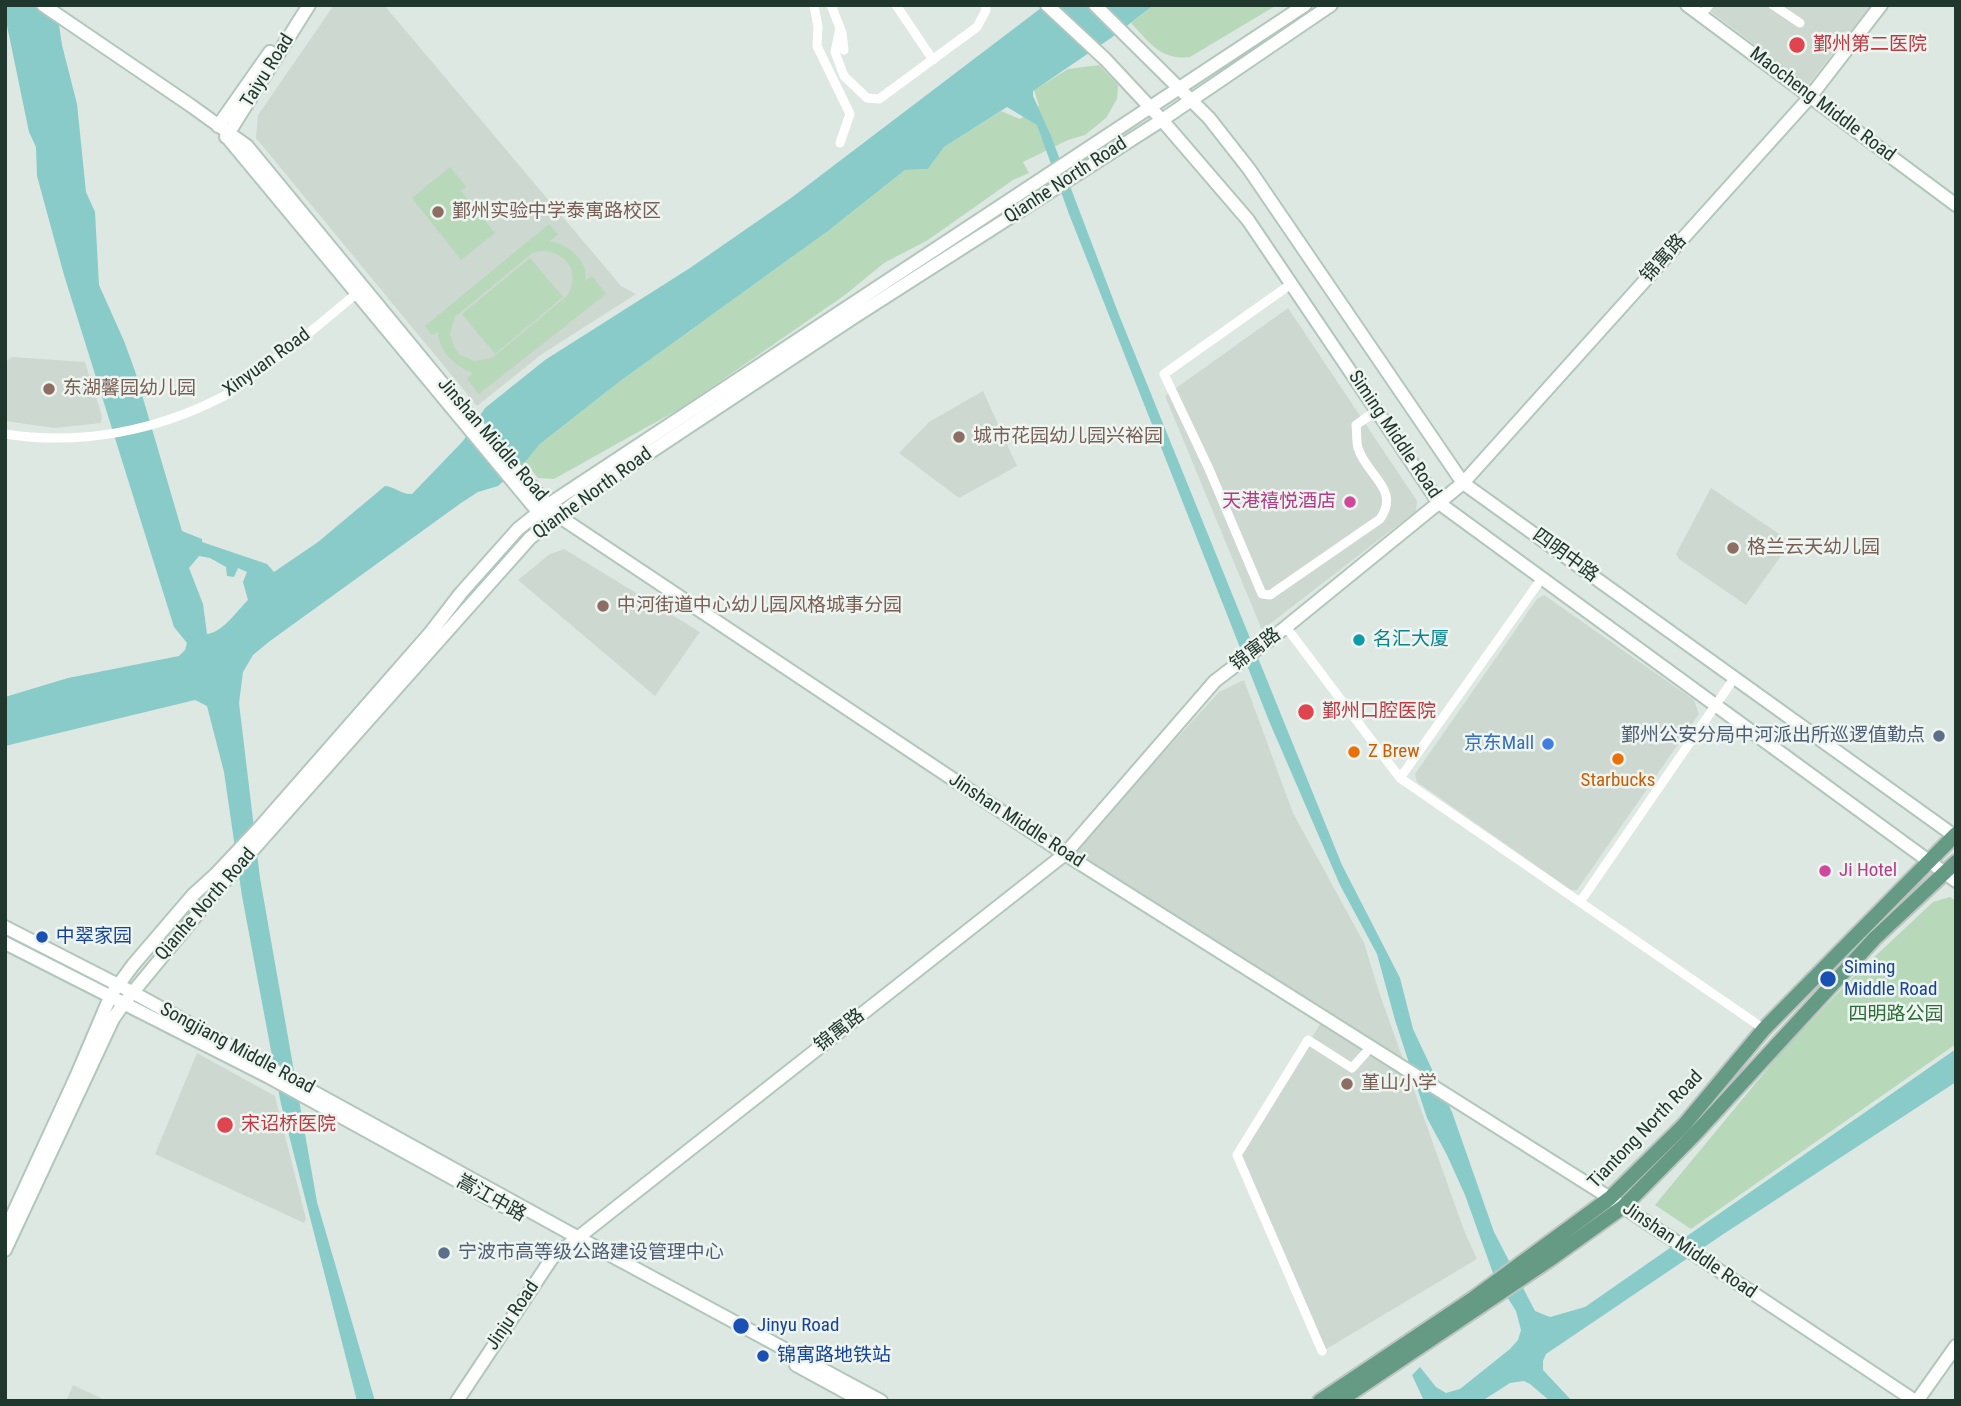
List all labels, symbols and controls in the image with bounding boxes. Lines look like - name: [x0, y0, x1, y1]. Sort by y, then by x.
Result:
- street label: Taiyu Road: [237, 30, 299, 112]
- place label: 鄞州第二医院: [1813, 34, 1927, 56]
- marker: 鄞州第二医院: [1787, 35, 1807, 55]
- street label: Maocheng Middle Road: [1745, 43, 1899, 167]
- street label: Qianhe North Road: [1000, 133, 1132, 229]
- place label: 鄞州实验中学泰寓路校区: [452, 201, 661, 223]
- marker: 鄞州实验中学泰寓路校区: [430, 204, 446, 220]
- street label: 锦寓路: [1636, 230, 1692, 288]
- street label: Xinyuan Road: [219, 324, 315, 402]
- street label: Siming Middle Road: [1343, 367, 1445, 503]
- street label: Jinshan Middle Road: [432, 373, 552, 507]
- place label: 东湖馨园幼儿园: [63, 378, 196, 400]
- marker: 东湖馨园幼儿园: [41, 381, 57, 397]
- place label: 城市花园幼儿园兴裕园: [973, 426, 1163, 448]
- marker: 城市花园幼儿园兴裕园: [951, 429, 967, 445]
- street label: Qianhe North Road: [529, 443, 657, 545]
- place label: 天港禧悦酒店: [1222, 491, 1336, 513]
- marker: 天港禧悦酒店: [1342, 494, 1358, 510]
- street label: 四明中路: [1528, 524, 1602, 588]
- place label: 格兰云天幼儿园: [1747, 537, 1880, 559]
- marker: 格兰云天幼儿园: [1725, 540, 1741, 556]
- place label: 中河街道中心幼儿园风格城事分园: [617, 595, 902, 617]
- marker: 中河街道中心幼儿园风格城事分园: [595, 598, 611, 614]
- street label: 锦寓路: [1226, 624, 1286, 676]
- place label: 名汇大厦: [1373, 629, 1449, 651]
- marker: 名汇大厦: [1351, 632, 1367, 648]
- place label: 鄞州口腔医院: [1322, 701, 1436, 723]
- marker: 鄞州口腔医院: [1296, 702, 1316, 722]
- place label: 鄞州公安分局中河派出所巡逻值勤点: [1621, 725, 1925, 747]
- marker: 鄞州公安分局中河派出所巡逻值勤点: [1931, 728, 1947, 744]
- place label: 京东Mall: [1464, 733, 1534, 755]
- marker: 京东Mall: [1540, 736, 1556, 752]
- place label: Z Brew: [1368, 741, 1420, 763]
- marker: Z Brew: [1346, 744, 1362, 760]
- marker: Starbucks: [1610, 751, 1626, 767]
- street label: Jinshan Middle Road: [944, 769, 1088, 873]
- place label: Starbucks: [1581, 770, 1655, 792]
- street label: Qianhe North Road: [151, 844, 261, 966]
- place label: Ji Hotel: [1839, 860, 1897, 882]
- marker: Ji Hotel: [1817, 863, 1833, 879]
- place label: 中翠家园: [56, 926, 132, 948]
- marker: 中翠家园: [34, 929, 50, 945]
- place label: Siming Middle Road: [1844, 957, 1937, 1001]
- marker: Siming Middle Road: [1818, 969, 1838, 989]
- street label: Songjiang Middle Road: [156, 999, 318, 1099]
- street label: 锦寓路: [811, 1004, 869, 1058]
- park label: 四明路公园: [1849, 1004, 1943, 1026]
- street label: Tiantong North Road: [1584, 1066, 1708, 1194]
- place label: 堇山小学: [1361, 1073, 1437, 1095]
- marker: 堇山小学: [1339, 1076, 1355, 1092]
- place label: 宋诏桥医院: [241, 1114, 336, 1136]
- marker: 宋诏桥医院: [215, 1115, 235, 1135]
- street label: 嵩江中路: [452, 1171, 530, 1227]
- street label: Jinshan Middle Road: [1618, 1198, 1760, 1304]
- place label: 宁波市高等级公路建设管理中心: [458, 1242, 724, 1264]
- marker: 宁波市高等级公路建设管理中心: [436, 1245, 452, 1261]
- street label: Jinju Road: [482, 1277, 544, 1355]
- place label: Jinyu Road: [757, 1315, 839, 1337]
- marker: Jinyu Road: [731, 1316, 751, 1336]
- place label: 锦寓路地铁站: [777, 1345, 891, 1367]
- marker: 锦寓路地铁站: [755, 1348, 771, 1364]

